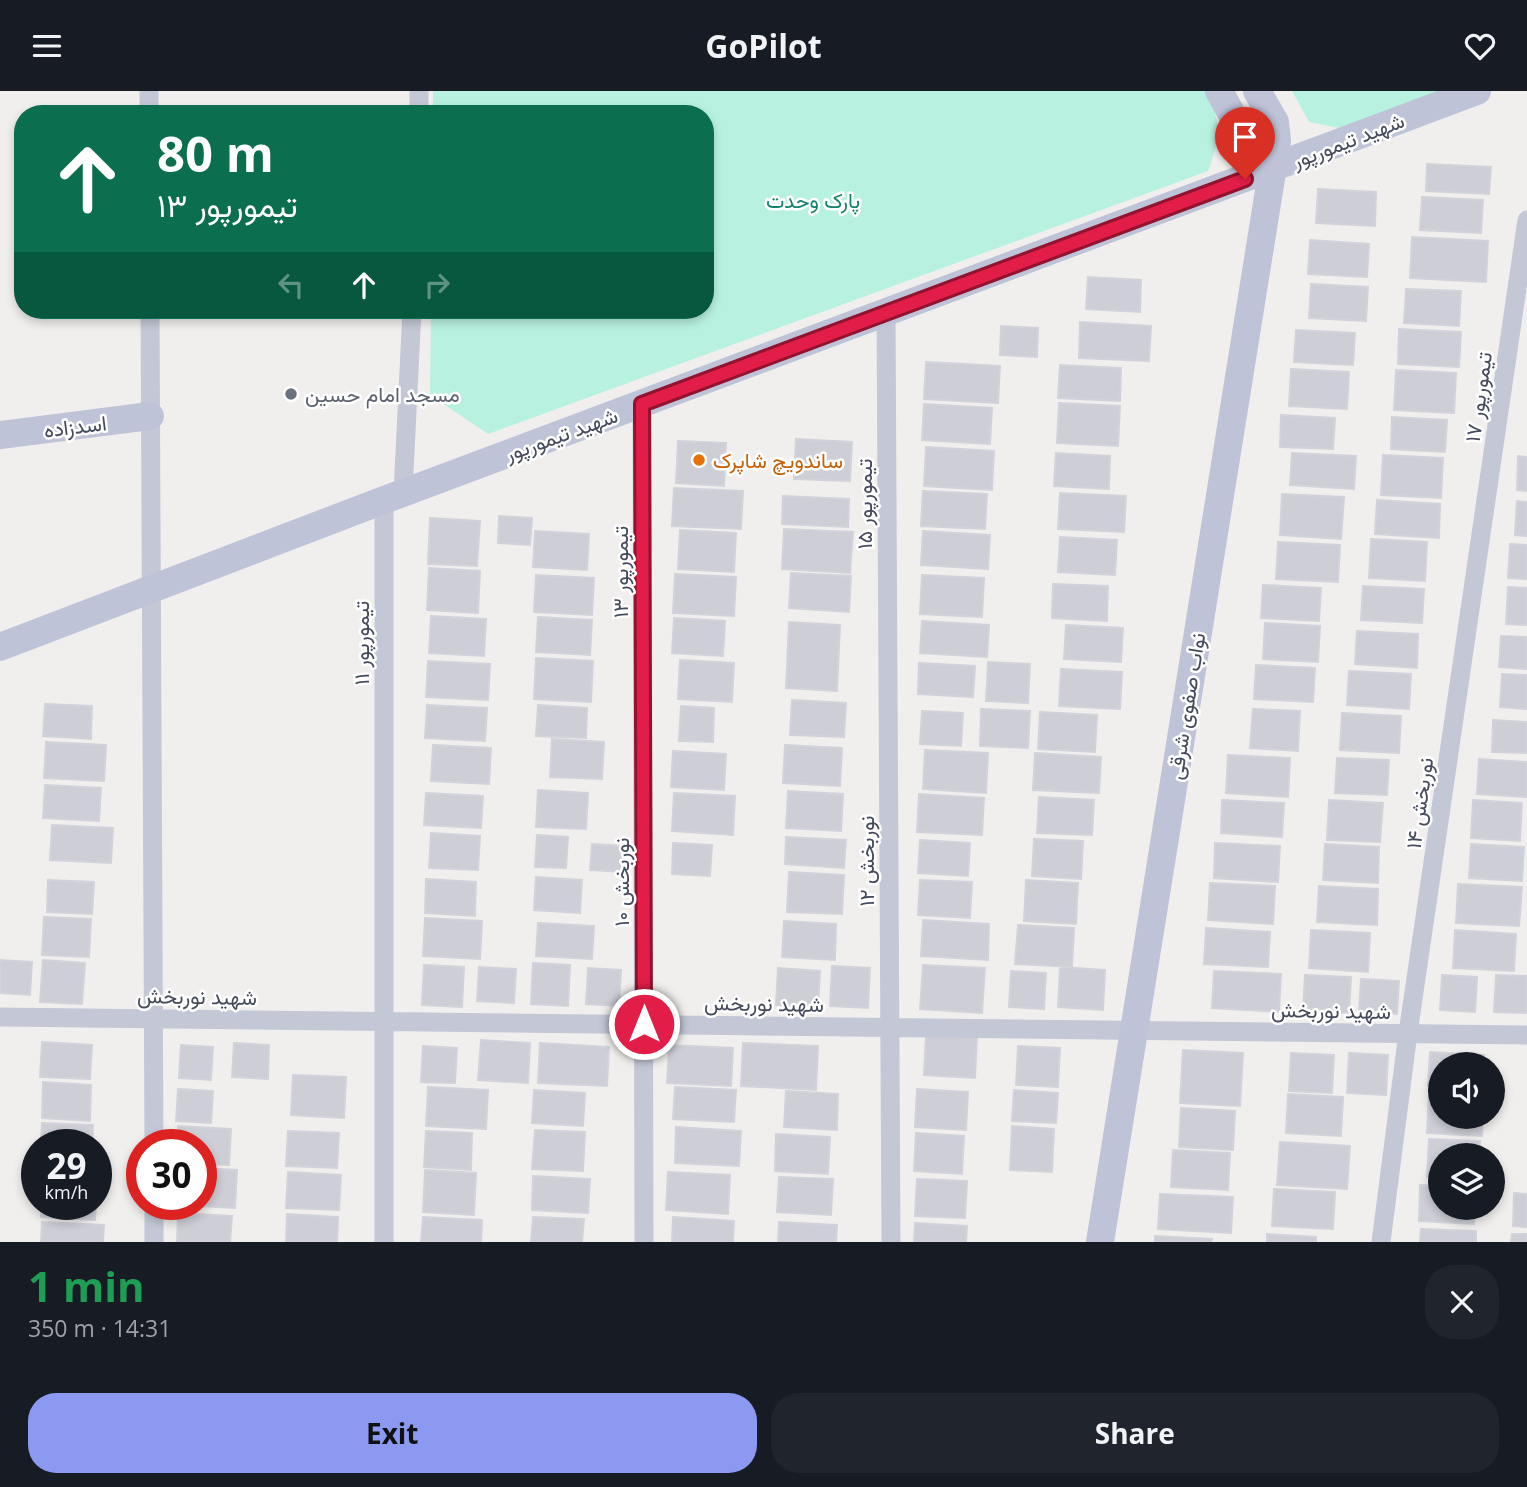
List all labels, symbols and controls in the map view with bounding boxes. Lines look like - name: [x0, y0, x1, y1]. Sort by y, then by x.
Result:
- text: GoPilot: [705, 24, 822, 67]
- icon: menu: [28, 27, 66, 65]
- icon: heart: [1461, 27, 1499, 65]
- street label: شهید تیمورپور: [1287, 106, 1409, 176]
- pin: [1215, 107, 1275, 179]
- icon: arrive: [1226, 118, 1264, 156]
- text: 80 m: [157, 120, 274, 186]
- icon: ahead: [42, 133, 133, 224]
- text: تیمورپور ۱۳: [157, 183, 297, 226]
- park label: پارک وحدت: [766, 186, 860, 215]
- icon: left: [272, 266, 310, 304]
- icon: ahead: [345, 266, 383, 304]
- icon: right: [418, 266, 456, 304]
- street label: تیمورپور ۱۷: [1458, 350, 1499, 444]
- place label: مسجد امام حسین: [305, 380, 460, 409]
- marker: مسجد امام حسین: [283, 386, 299, 402]
- street label: شهید تیمورپور: [500, 401, 622, 469]
- street label: اسدزاده: [42, 408, 108, 444]
- place label: ساندویچ شاپرک: [713, 446, 843, 475]
- marker: ساندویچ شاپرک: [691, 452, 707, 468]
- street label: تیمورپور ۱۵: [850, 459, 879, 549]
- street label: تیمورپور ۱۳: [606, 526, 635, 618]
- street label: تیمورپور ۱۱: [347, 601, 376, 685]
- street label: نواب صفوی شرقی: [1161, 631, 1211, 781]
- street label: نوربخش ۱۴: [1399, 755, 1439, 851]
- street label: نوربخش ۱۲: [852, 815, 880, 907]
- street label: نوربخش ۱۰: [607, 838, 635, 926]
- street label: شهید نوربخش: [137, 981, 257, 1011]
- position arrow: [607, 987, 681, 1061]
- street label: شهید نوربخش: [704, 988, 824, 1018]
- street label: شهید نوربخش: [1271, 995, 1391, 1025]
- map controls: [1428, 1052, 1505, 1220]
- button: sound: [1428, 1052, 1505, 1129]
- speed limit sign: 30: [126, 1129, 217, 1220]
- text: 29: [46, 1142, 87, 1189]
- button: layers: [1428, 1143, 1505, 1220]
- text: km/h: [45, 1180, 88, 1204]
- text: 1 min: [28, 1257, 145, 1314]
- button: close: [1425, 1265, 1499, 1339]
- text: 350 m · 14:31: [28, 1312, 171, 1344]
- button: Exit: [28, 1393, 757, 1473]
- button: Share: [771, 1393, 1499, 1473]

